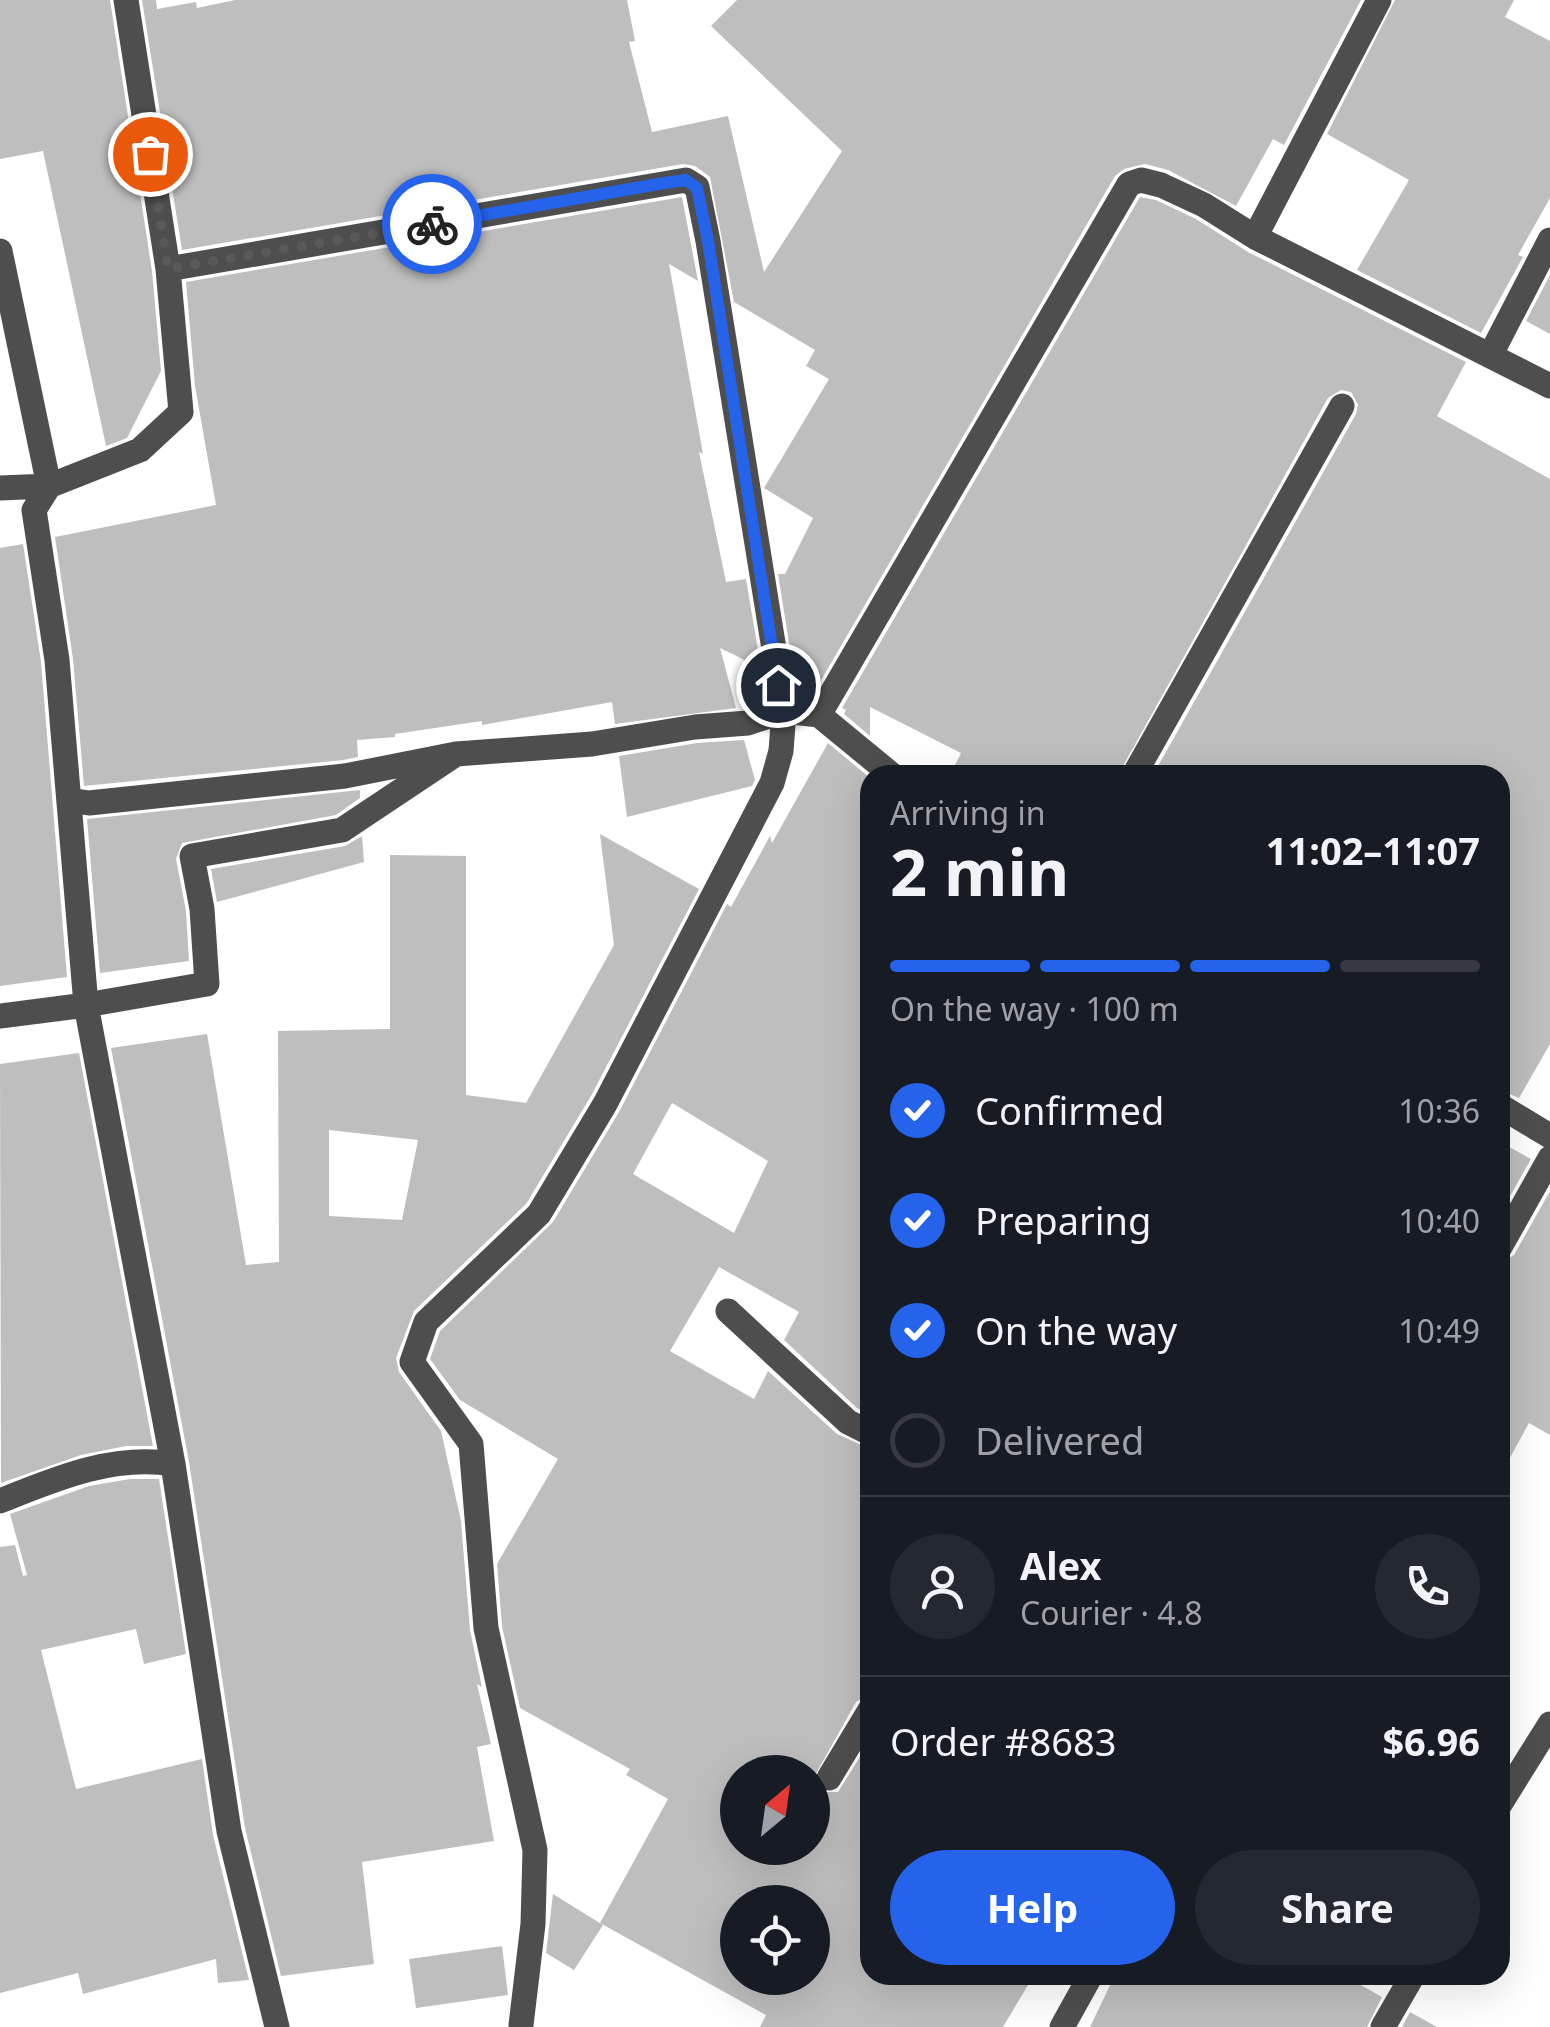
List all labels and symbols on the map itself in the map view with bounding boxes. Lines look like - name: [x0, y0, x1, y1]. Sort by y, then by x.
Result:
- pin: [108, 112, 193, 197]
- courier: [382, 174, 482, 274]
- pin: [736, 643, 821, 728]
- north arrow: [720, 1755, 830, 1865]

